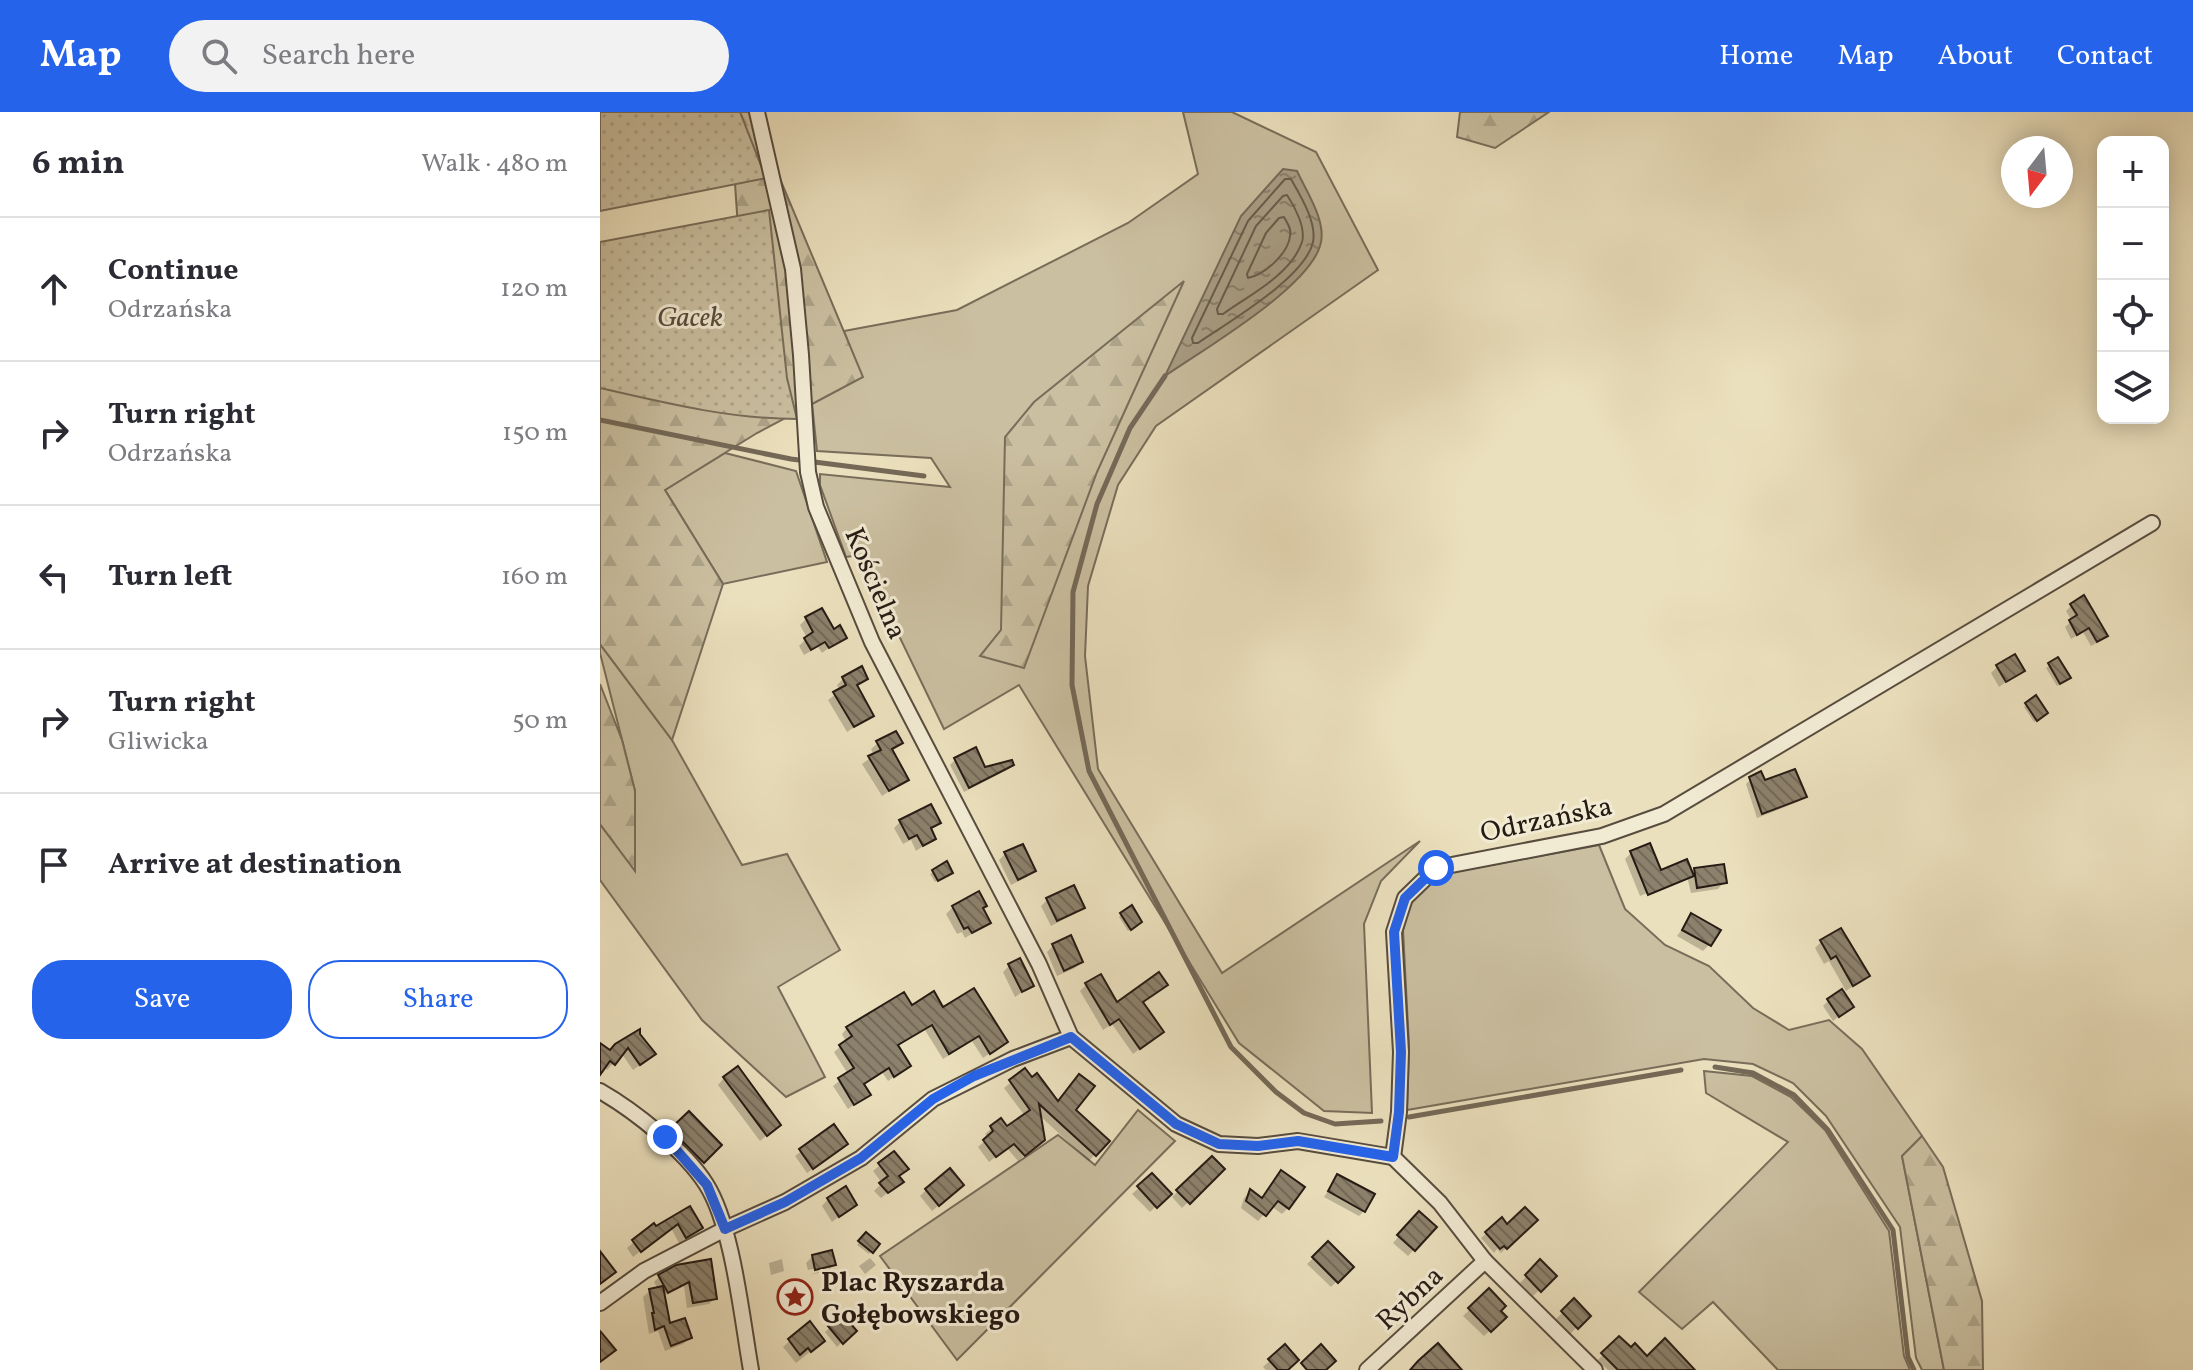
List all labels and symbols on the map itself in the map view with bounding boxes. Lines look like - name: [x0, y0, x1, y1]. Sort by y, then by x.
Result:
- north arrow: [2001, 136, 2073, 208]
- park label: Gacek: [657, 299, 723, 338]
- street label: Kościelna: [834, 522, 916, 646]
- street label: Odrzańska: [1477, 787, 1616, 853]
- route start: [1418, 850, 1454, 886]
- route end: [647, 1119, 683, 1155]
- street label: Rybna: [1368, 1258, 1453, 1340]
- place label: Plac Ryszarda Gołębowskiego: [821, 1264, 1020, 1335]
- place icon: Plac Ryszarda Gołębowskiego: [776, 1278, 814, 1316]

